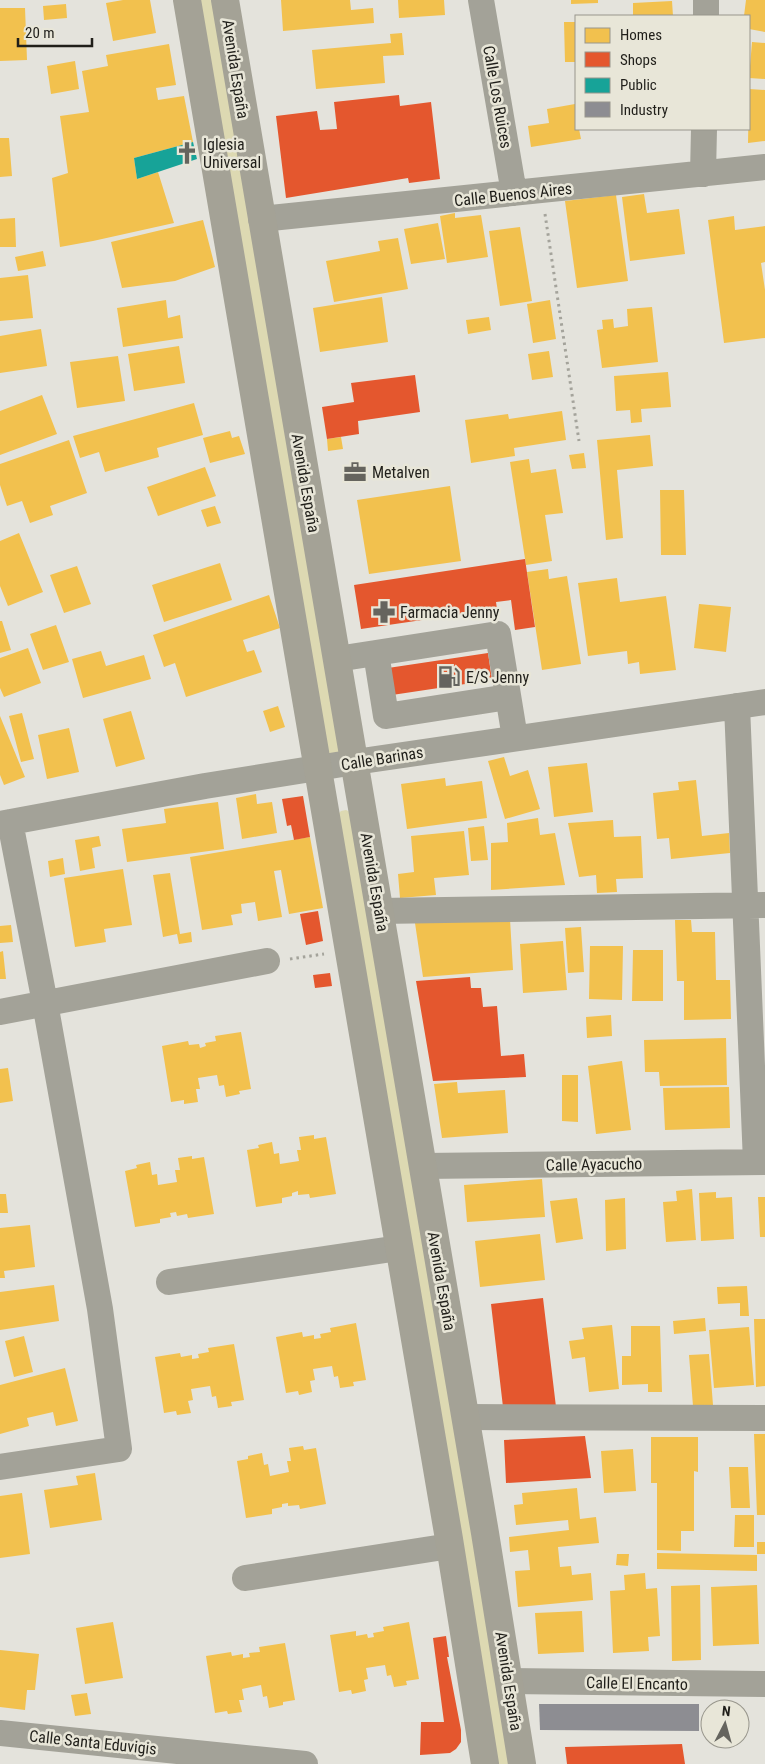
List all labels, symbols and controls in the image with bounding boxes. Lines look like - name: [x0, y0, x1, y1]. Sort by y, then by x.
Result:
- scale bar: [18, 15, 91, 47]
- legend: [575, 15, 750, 130]
- street label: Avenida España: [218, 18, 253, 120]
- text: 20 m: [25, 24, 55, 42]
- text: Homes: [620, 26, 662, 44]
- street label: Calle Los Ruices: [479, 44, 516, 150]
- text: Shops: [620, 51, 657, 69]
- text: Public: [620, 76, 657, 94]
- text: Industry: [620, 101, 668, 119]
- place label: Iglesia Universal: [203, 135, 261, 172]
- church icon: Iglesia Universal: [174, 140, 200, 166]
- street label: Calle Buenos Aires: [453, 179, 573, 210]
- street label: Avenida España: [287, 432, 324, 534]
- office icon: Metalven: [342, 459, 368, 485]
- place label: Metalven: [372, 463, 430, 482]
- pharmacy icon: Farmacia Jenny: [371, 599, 397, 625]
- place label: Farmacia Jenny: [400, 603, 500, 622]
- fuel station icon: E/S Jenny: [436, 664, 462, 690]
- place label: E/S Jenny: [466, 668, 530, 687]
- street label: Calle Barinas: [340, 743, 425, 774]
- street label: Avenida España: [356, 831, 393, 933]
- street label: Calle Ayacucho: [546, 1154, 642, 1175]
- street label: Avenida España: [423, 1230, 460, 1332]
- street label: Avenida España: [491, 1630, 526, 1732]
- street label: Calle El Encanto: [586, 1673, 688, 1694]
- north arrow: [700, 1699, 750, 1749]
- text: N: [721, 1703, 731, 1719]
- street label: Calle Santa Eduvigis: [28, 1726, 158, 1759]

